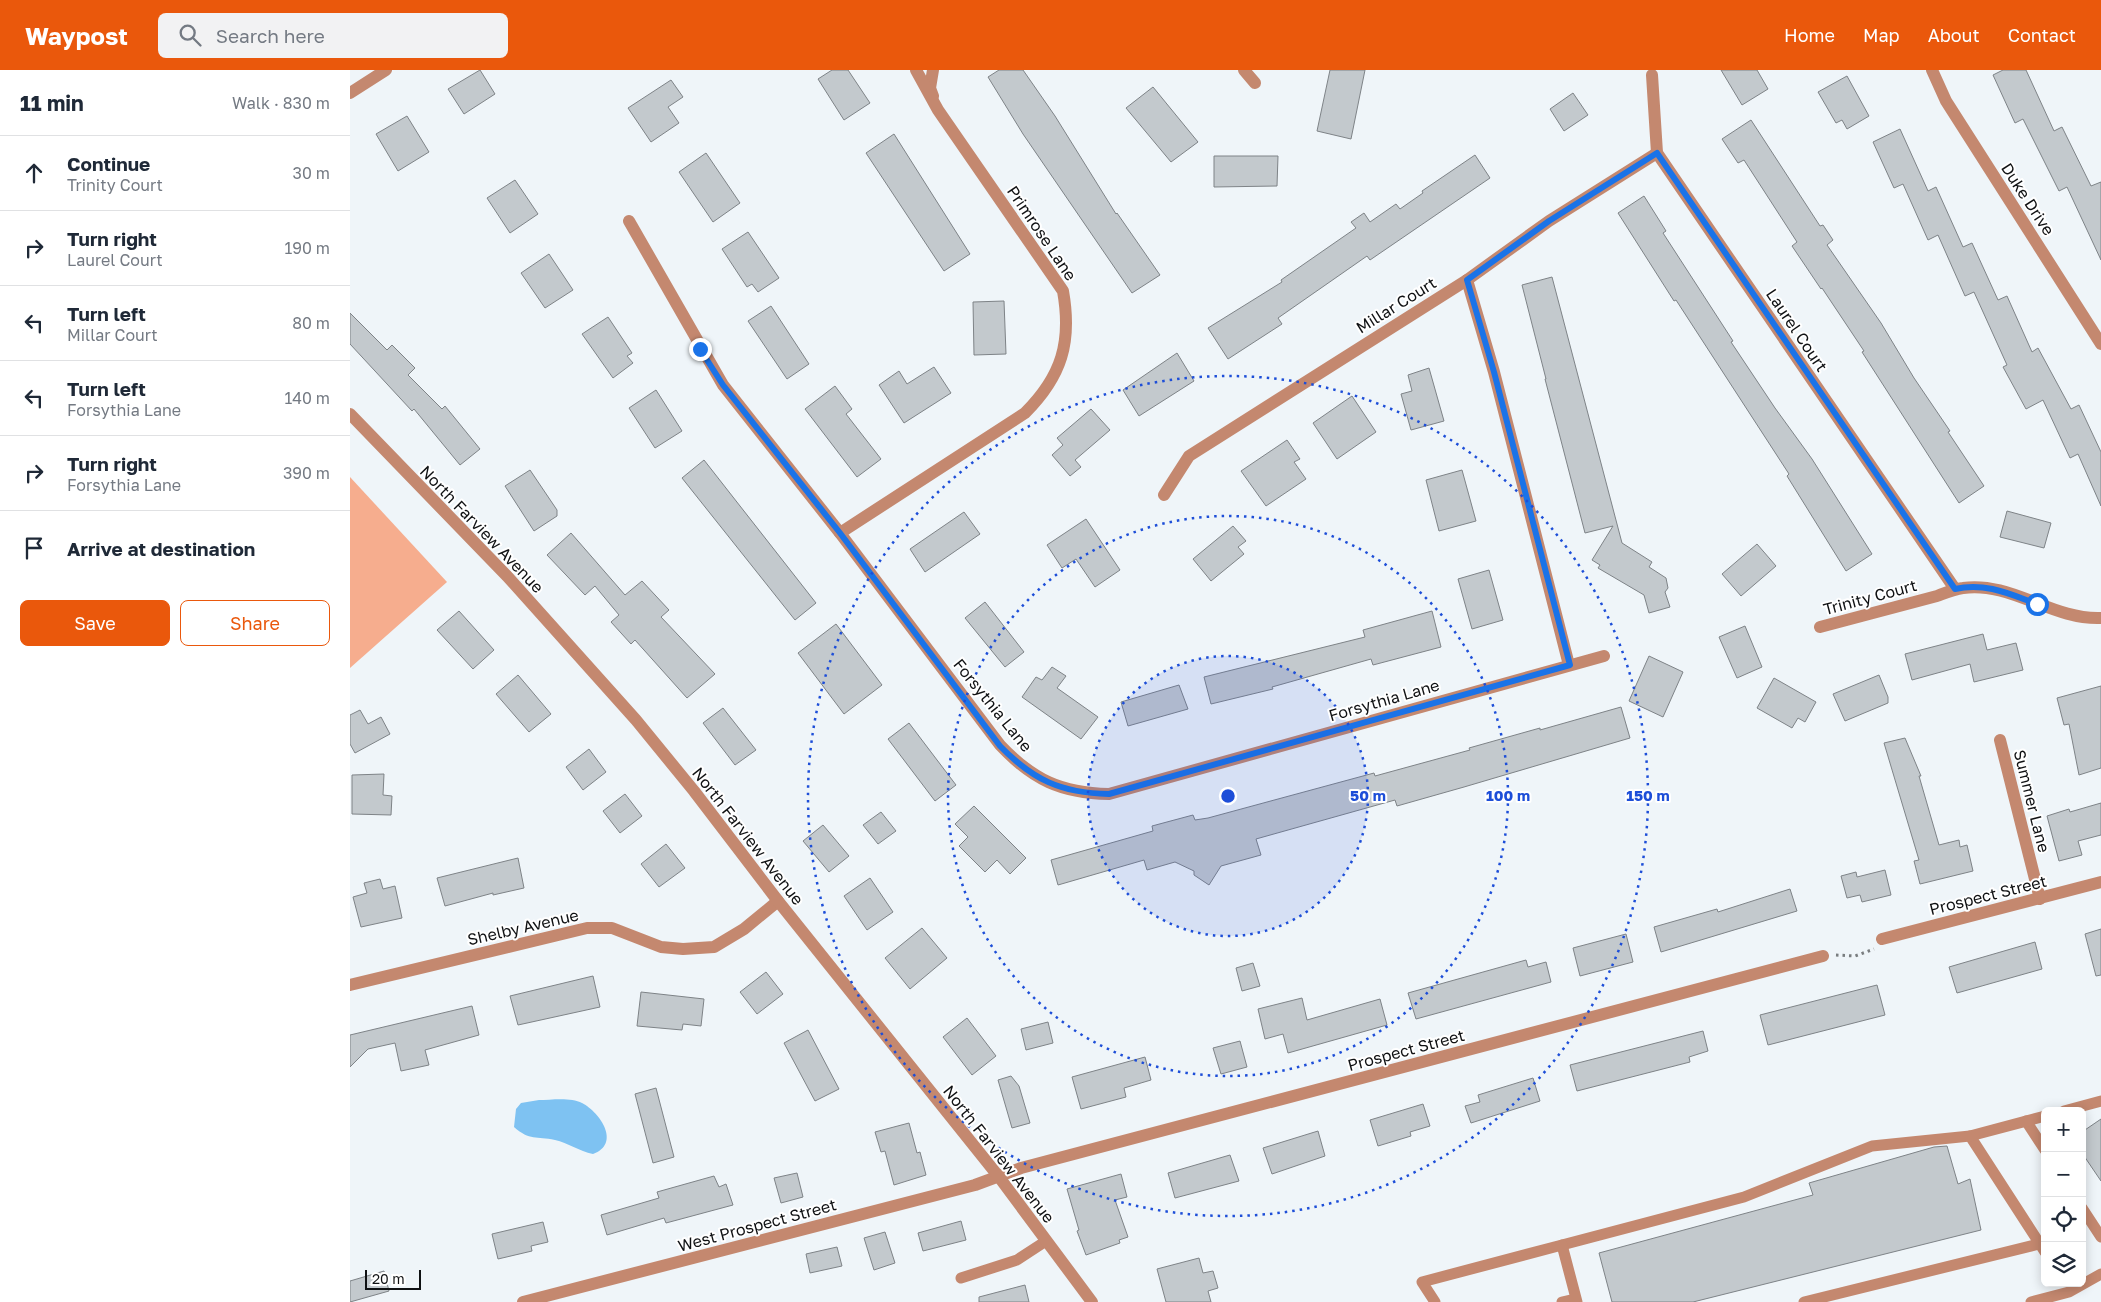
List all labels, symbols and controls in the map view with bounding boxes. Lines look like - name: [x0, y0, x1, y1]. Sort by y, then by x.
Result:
- search box: [158, 13, 508, 58]
- text: Waypost: [25, 21, 128, 50]
- icon: search: [176, 21, 204, 49]
- text: Search here: [216, 24, 325, 47]
- text: Home: [1784, 24, 1835, 46]
- text: Map: [1863, 24, 1900, 46]
- text: About: [1928, 24, 1980, 46]
- text: Contact: [2008, 24, 2076, 46]
- text: 11 min: [20, 90, 84, 116]
- text: Walk · 830 m: [232, 93, 330, 113]
- text: Continue: [67, 152, 150, 175]
- icon: ahead: [20, 159, 48, 187]
- street label: Duke Drive: [1997, 159, 2059, 239]
- text: 30 m: [293, 163, 330, 183]
- text: Trinity Court: [67, 175, 163, 195]
- street label: Primrose Lane: [1003, 182, 1081, 284]
- text: Turn right: [67, 227, 157, 250]
- icon: right: [20, 234, 48, 262]
- text: 190 m: [284, 238, 330, 258]
- text: Laurel Court: [67, 250, 163, 270]
- street label: Millar Court: [1352, 272, 1440, 338]
- street label: Laurel Court: [1762, 285, 1832, 375]
- text: Turn left: [67, 302, 146, 325]
- icon: left: [20, 309, 48, 337]
- text: 80 m: [292, 313, 330, 333]
- text: Millar Court: [67, 325, 158, 345]
- route end: [689, 338, 712, 361]
- text: Turn left: [67, 377, 146, 400]
- icon: left: [20, 384, 48, 412]
- text: 140 m: [284, 388, 330, 408]
- text: Forsythia Lane: [67, 400, 181, 420]
- text: Turn right: [67, 452, 157, 475]
- icon: right: [20, 459, 48, 487]
- street label: North Farview Avenue: [416, 461, 548, 597]
- text: 390 m: [283, 463, 330, 483]
- text: Forsythia Lane: [67, 475, 181, 495]
- icon: arrive: [20, 534, 48, 562]
- text: Arrive at destination: [67, 537, 255, 560]
- street label: Trinity Court: [1821, 575, 1919, 619]
- route start: [2026, 593, 2049, 616]
- button: Save: [20, 600, 170, 646]
- button: Share: [180, 600, 330, 646]
- street label: Forsythia Lane: [949, 654, 1037, 756]
- street label: Forsythia Lane: [1326, 675, 1442, 725]
- street label: Summer Lane: [2010, 748, 2054, 854]
- street label: North Farview Avenue: [688, 763, 808, 909]
- text: 50 m: [1350, 786, 1386, 804]
- text: 100 m: [1486, 786, 1530, 804]
- text: 150 m: [1626, 786, 1670, 804]
- centre of rings: [1219, 787, 1237, 805]
- street label: Prospect Street: [1927, 871, 2049, 919]
- street label: Shelby Avenue: [465, 904, 581, 950]
- street label: Prospect Street: [1345, 1025, 1467, 1075]
- street label: North Farview Avenue: [939, 1081, 1059, 1227]
- map controls: [2041, 1107, 2086, 1287]
- button: +: [2041, 1107, 2086, 1152]
- button: −: [2041, 1152, 2086, 1197]
- street label: West Prospect Street: [676, 1194, 838, 1256]
- button: locate: [2041, 1197, 2086, 1242]
- button: layers: [2041, 1242, 2086, 1287]
- scale bar: [365, 1267, 421, 1290]
- text: 20 m: [372, 1270, 405, 1287]

